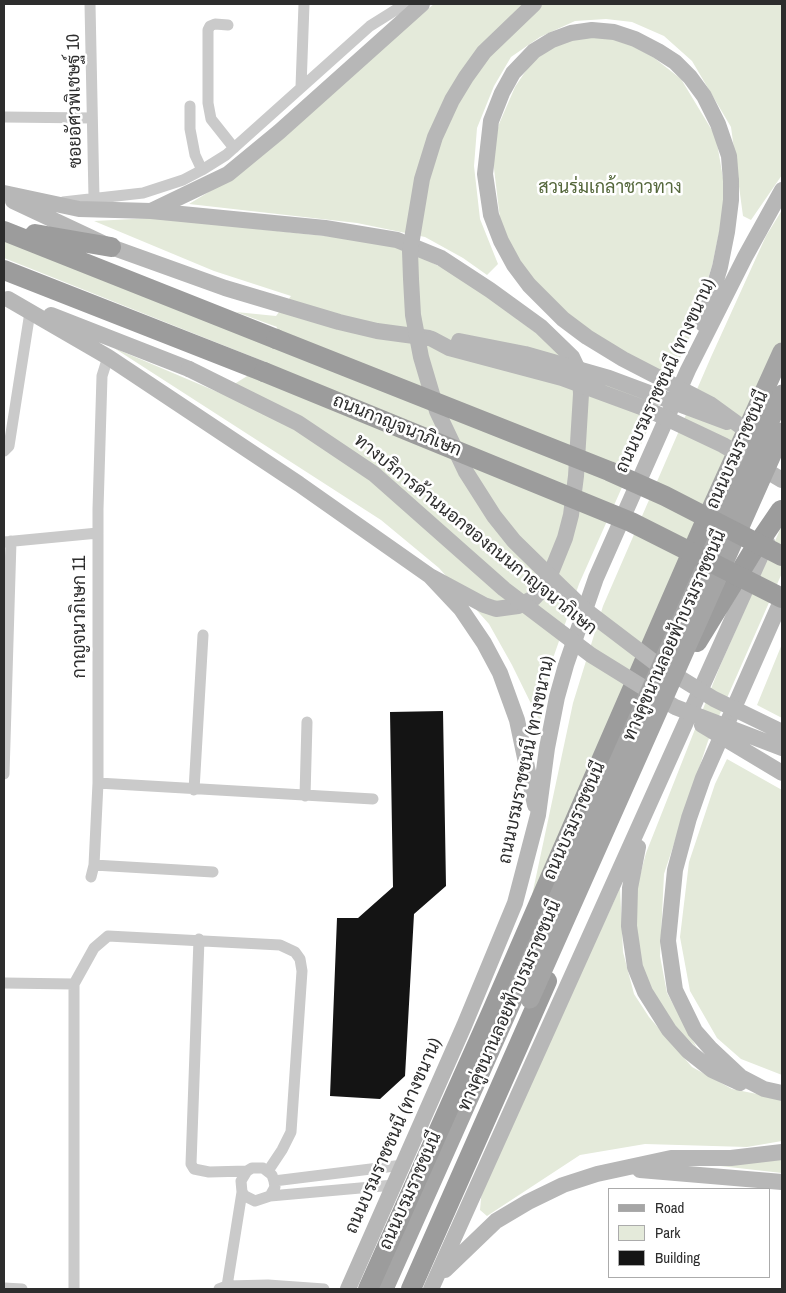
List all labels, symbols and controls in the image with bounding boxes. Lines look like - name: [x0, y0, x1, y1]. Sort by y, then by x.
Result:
- street label: ซอยอัศวพิเชษฐ์ 10: [63, 34, 87, 168]
- park label: สวนร่มเกล้าชาวทาง: [538, 177, 682, 199]
- street label: ถนนบรมราชชนนี (ทางขนาน): [611, 275, 721, 477]
- street label: ถนนบรมราชชนนี: [702, 388, 774, 512]
- street label: ถนนกาญจนาภิเษก: [330, 390, 464, 462]
- street label: ทางบริการด้านนอกของถนนกาญจนาภิเษก: [349, 430, 601, 640]
- street label: ทางคู่ขนานลอยฟ้าบรมราชชนนี: [619, 527, 731, 745]
- street label: กาญจนาภิเษก 11: [69, 556, 91, 678]
- street label: ถนนบรมราชชนนี (ทางขนาน): [494, 654, 560, 866]
- street label: ถนนบรมราชชนนี: [539, 759, 611, 883]
- street label: ทางคู่ขนานลอยฟ้าบรมราชชนนี: [454, 897, 566, 1115]
- street label: ถนนบรมราชชนนี (ทางขนาน): [341, 1035, 447, 1237]
- street label: ถนนบรมราชชนนี: [375, 1129, 447, 1253]
- legend: [608, 1188, 771, 1278]
- text: Road: [655, 1197, 684, 1218]
- text: Park: [655, 1222, 680, 1243]
- text: Building: [655, 1247, 700, 1268]

